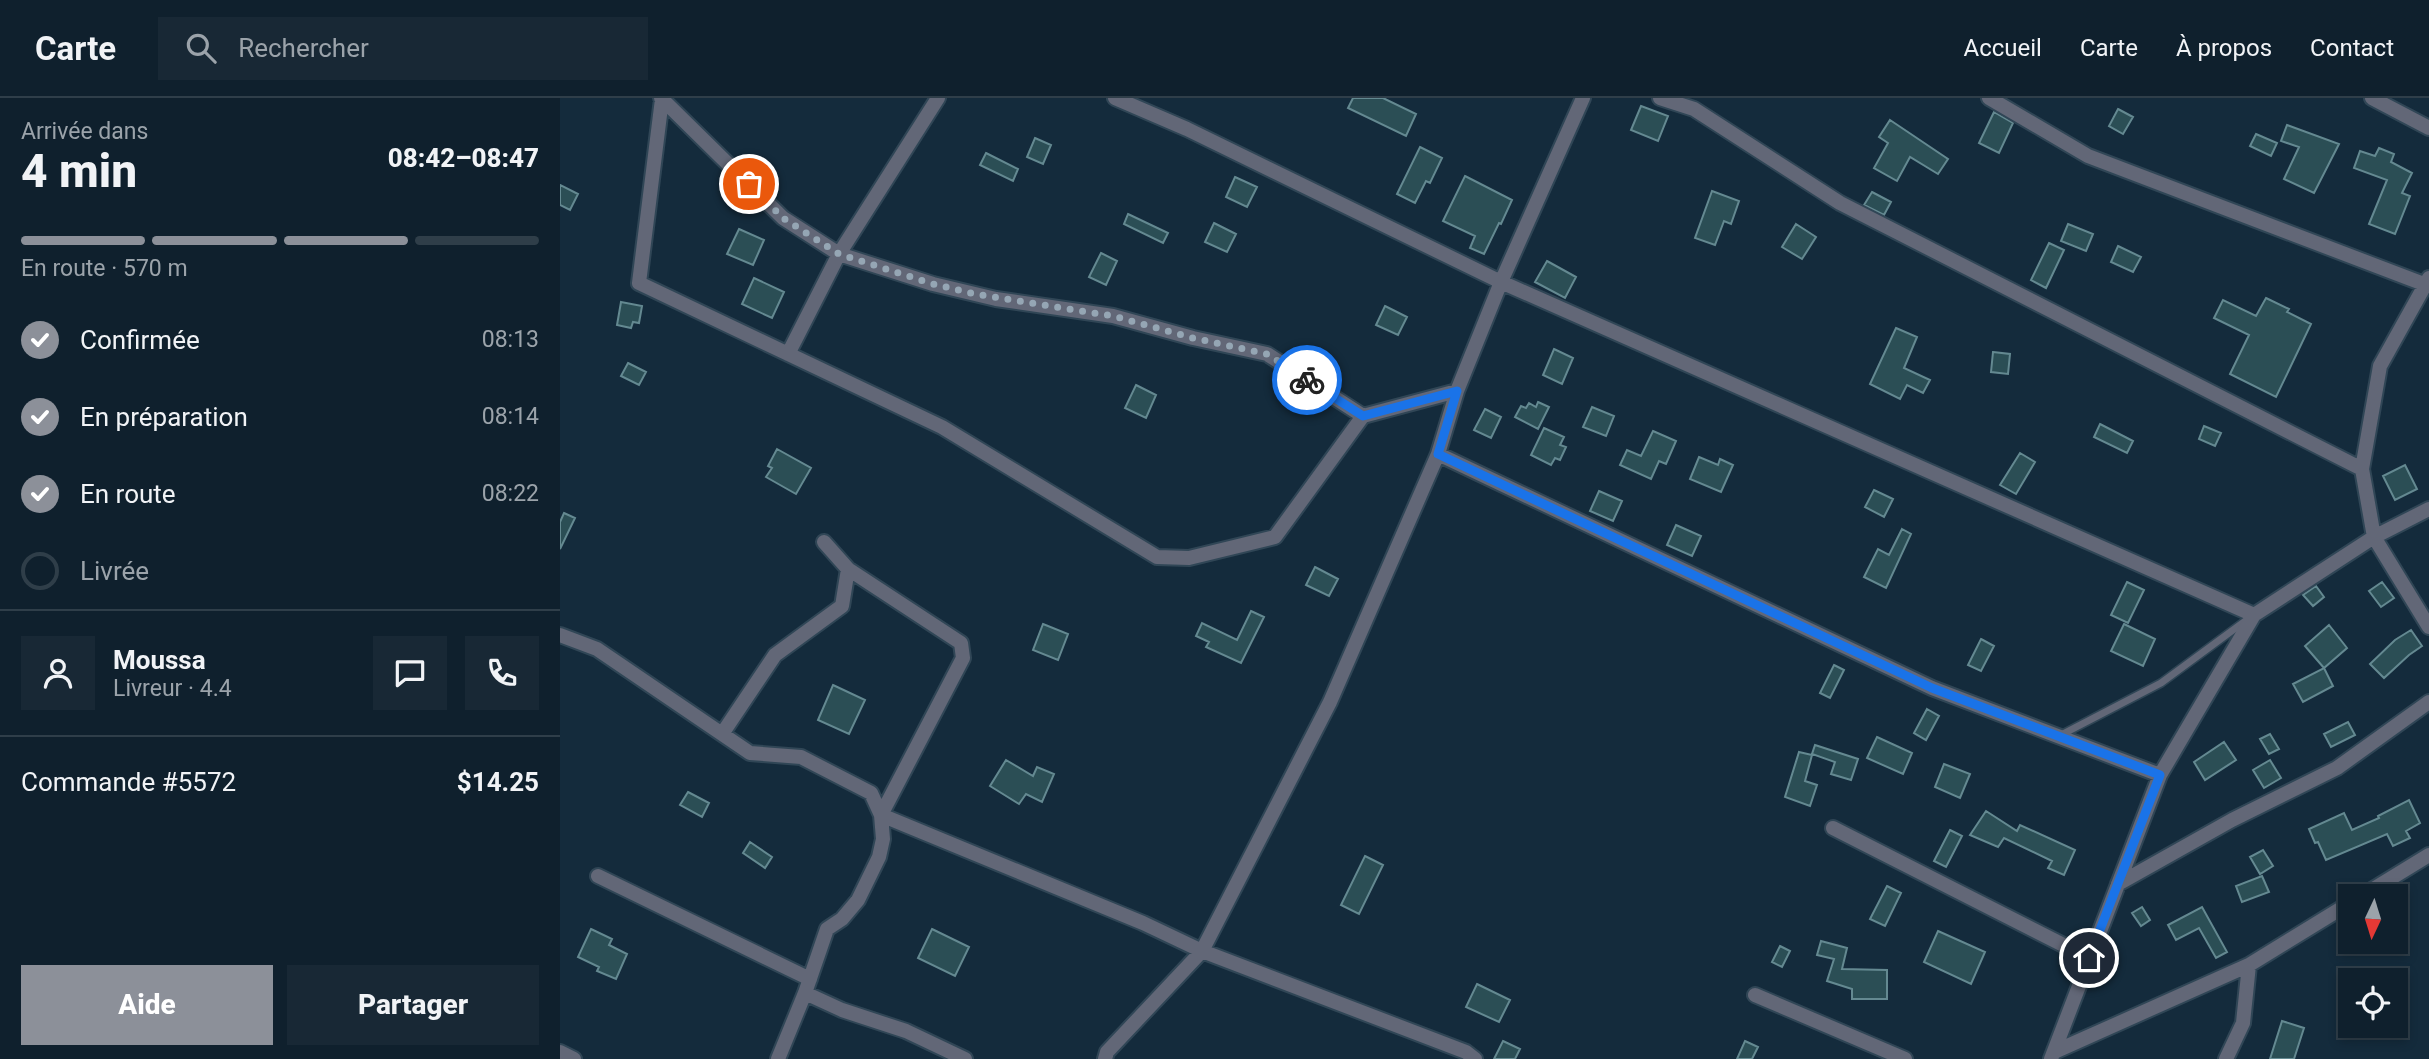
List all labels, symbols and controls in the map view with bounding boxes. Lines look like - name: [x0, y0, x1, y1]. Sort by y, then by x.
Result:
- search box: [158, 17, 648, 80]
- text: Carte: [35, 29, 116, 68]
- icon: search: [182, 29, 220, 67]
- text: Rechercher: [238, 33, 369, 63]
- text: Accueil: [1963, 34, 2042, 62]
- text: Carte: [2080, 34, 2138, 62]
- text: À propos: [2176, 34, 2272, 62]
- text: Contact: [2310, 34, 2394, 62]
- text: Arrivée dans: [21, 118, 148, 145]
- text: 08:42–08:47: [388, 143, 539, 173]
- text: 4 min: [21, 144, 137, 198]
- pin: [719, 154, 779, 214]
- icon: bag: [730, 165, 768, 203]
- text: En route · 570 m: [21, 255, 188, 282]
- icon: check: [21, 321, 59, 359]
- text: Confirmée: [80, 325, 200, 355]
- text: 08:13: [482, 326, 539, 353]
- courier: [1272, 345, 1342, 415]
- icon: bike: [1288, 361, 1326, 399]
- icon: check: [21, 398, 59, 436]
- text: En préparation: [80, 402, 248, 432]
- text: 08:14: [482, 403, 539, 430]
- icon: check: [21, 475, 59, 513]
- text: En route: [80, 479, 176, 509]
- text: 08:22: [482, 480, 539, 507]
- text: Livrée: [80, 556, 149, 586]
- button: person: [21, 636, 95, 710]
- button: chat: [373, 636, 447, 710]
- button: phone: [465, 636, 539, 710]
- text: Moussa: [113, 645, 206, 675]
- text: Livreur · 4.4: [113, 675, 232, 702]
- text: Commande #5572: [21, 767, 236, 797]
- text: $14.25: [457, 767, 539, 797]
- north arrow: [2338, 884, 2408, 954]
- map controls: [2338, 884, 2408, 1038]
- pin: [2059, 928, 2119, 988]
- icon: home: [2070, 939, 2108, 977]
- button: Aide: [21, 965, 273, 1045]
- button: Partager: [287, 965, 539, 1045]
- button: locate: [2338, 968, 2408, 1038]

